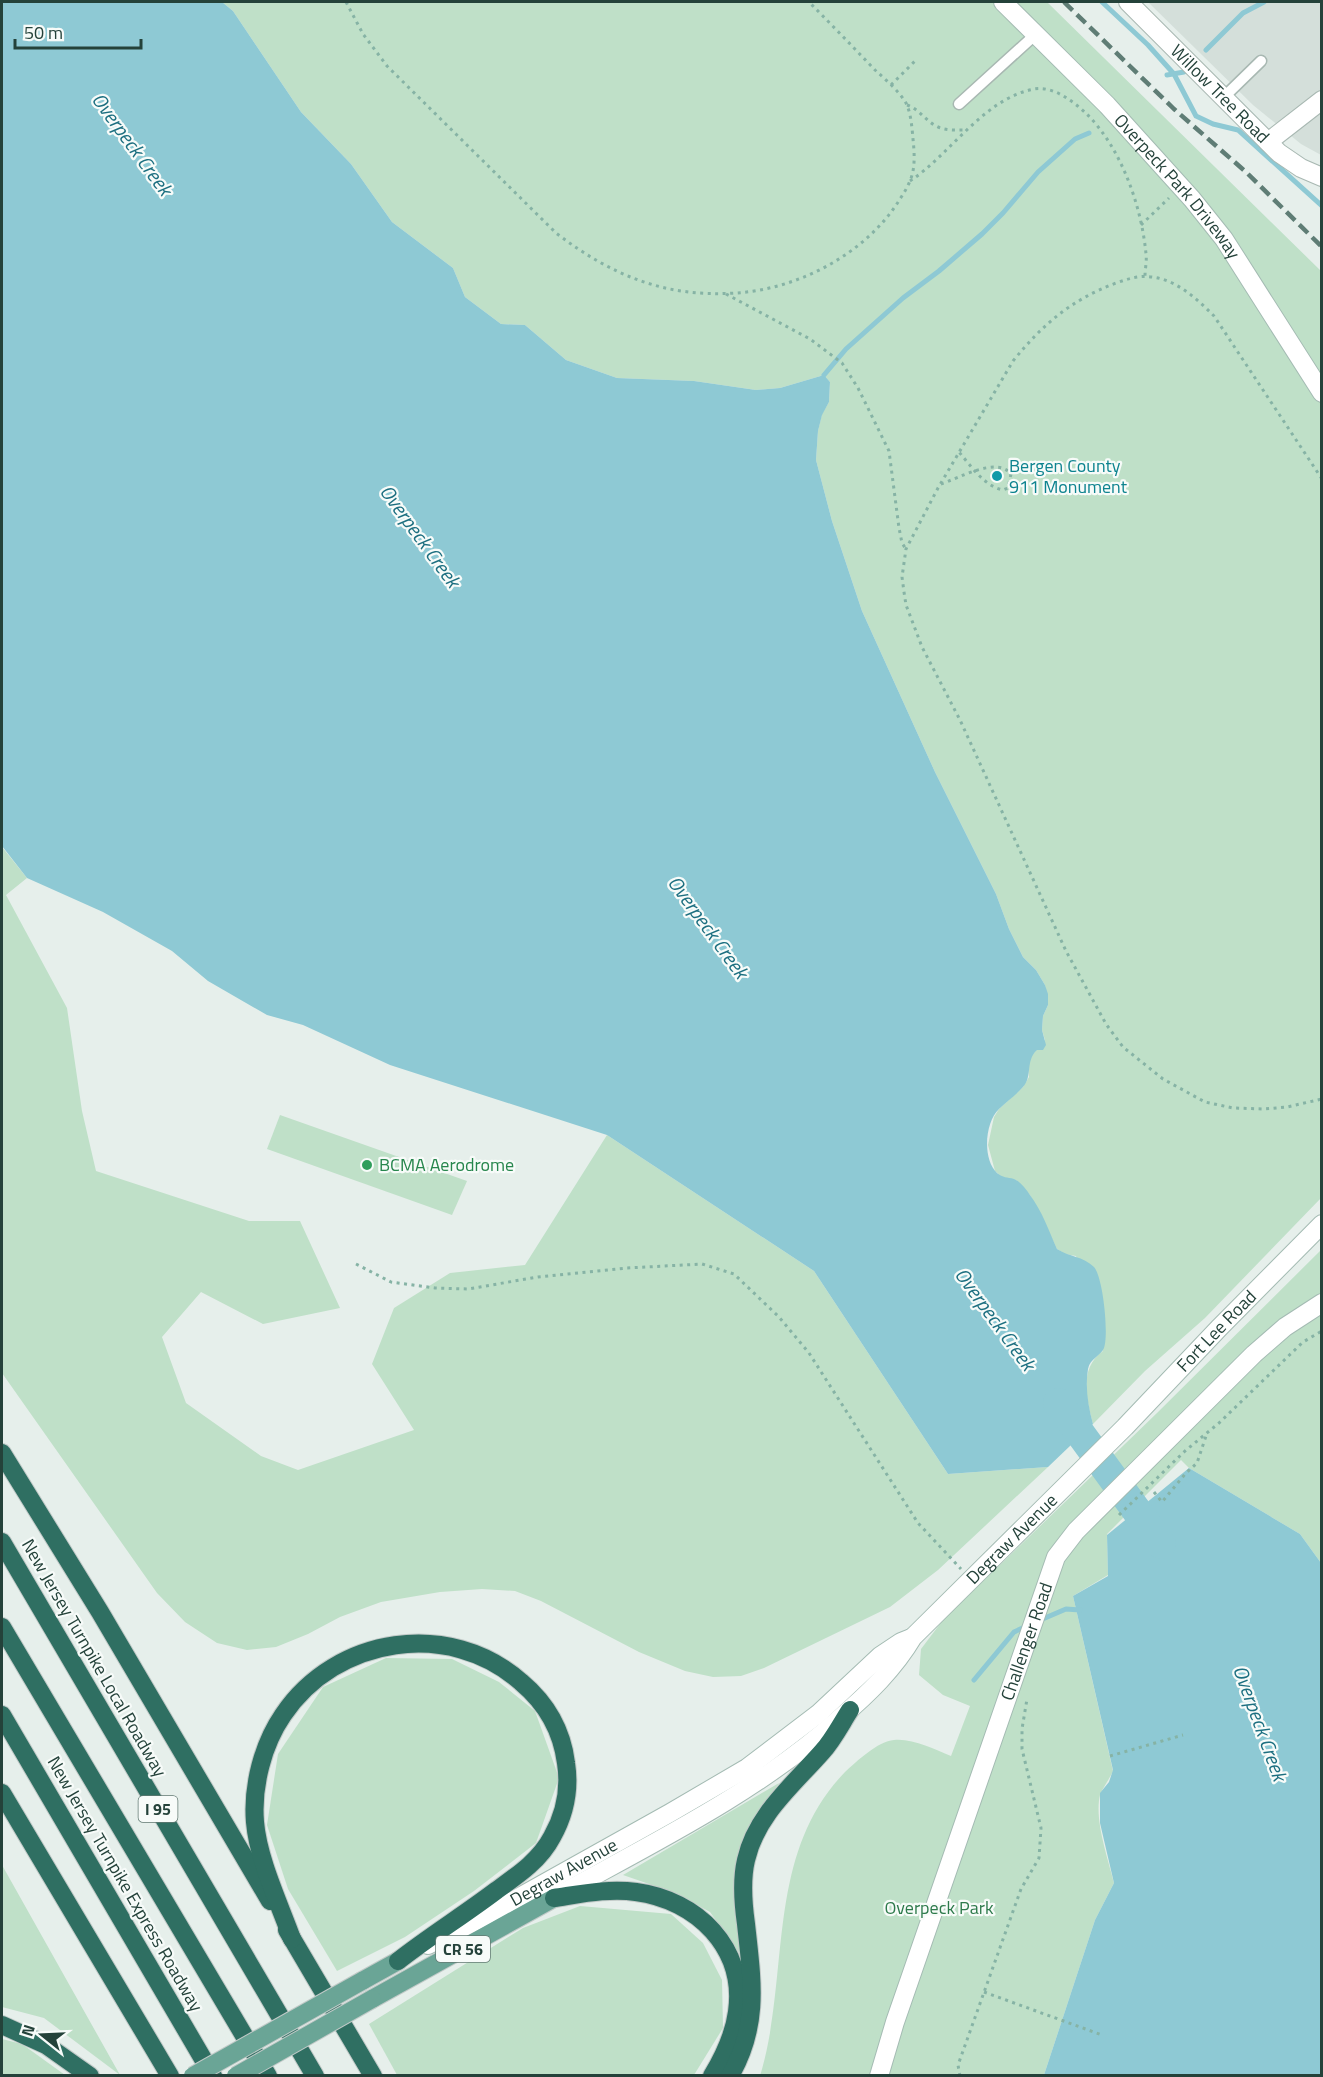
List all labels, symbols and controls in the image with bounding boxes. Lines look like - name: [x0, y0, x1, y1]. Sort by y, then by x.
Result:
- scale bar: [15, 12, 141, 50]
- text: 50 m: [24, 19, 63, 46]
- street label: Willow Tree Road: [1165, 38, 1276, 149]
- water label: Overpeck Creek: [84, 86, 182, 203]
- street label: Overpeck Park Driveway: [1108, 107, 1248, 264]
- place label: Bergen County 911 Monument: [1009, 452, 1128, 500]
- marker: Bergen County 911 Monument: [990, 469, 1004, 483]
- water label: Overpeck Creek: [372, 478, 470, 595]
- water label: Overpeck Creek: [660, 869, 758, 986]
- place label: BCMA Aerodrome: [379, 1151, 514, 1178]
- marker: BCMA Aerodrome: [360, 1158, 374, 1172]
- water label: Overpeck Creek: [947, 1261, 1045, 1378]
- street label: Fort Lee Road: [1170, 1284, 1262, 1378]
- street label: Degraw Avenue: [960, 1487, 1063, 1590]
- street label: New Jersey Turnpike Local Roadway: [15, 1534, 174, 1782]
- street label: Challenger Road: [993, 1579, 1059, 1704]
- water label: Overpeck Creek: [1225, 1661, 1296, 1787]
- street label: New Jersey Turnpike Express Roadway: [41, 1751, 210, 2017]
- road number: I 95: [138, 1796, 178, 1822]
- street label: Degraw Avenue: [505, 1831, 622, 1913]
- park label: Overpeck Park: [884, 1894, 994, 1921]
- road number: CR 56: [436, 1936, 490, 1962]
- north arrow: [12, 2005, 72, 2065]
- text: N: [15, 2021, 41, 2039]

